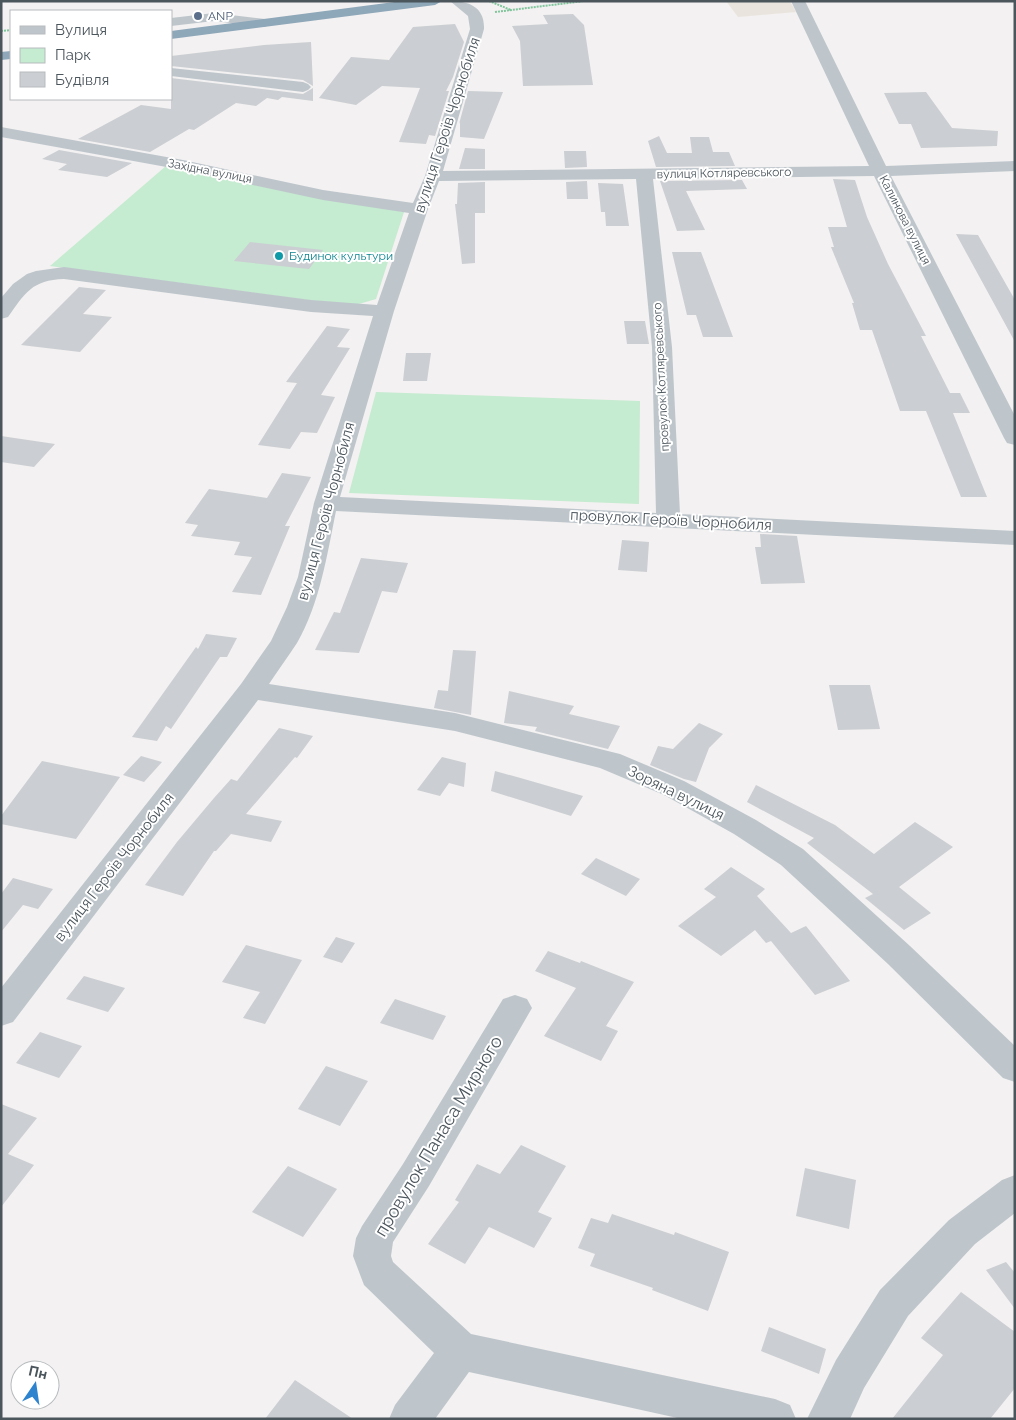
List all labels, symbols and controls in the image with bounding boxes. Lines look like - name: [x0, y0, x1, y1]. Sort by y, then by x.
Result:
- place label: ANP: [208, 9, 233, 23]
- legend: [10, 10, 172, 100]
- marker: ANP: [192, 10, 204, 22]
- text: Вулиця: [55, 21, 107, 39]
- street label: вулиця Героїв Чорнобиля: [410, 35, 484, 215]
- text: Парк: [55, 46, 91, 64]
- text: Будівля: [55, 71, 109, 89]
- street label: Західна вулиця: [167, 156, 253, 186]
- street label: вулиця Котляревського: [657, 165, 791, 181]
- street label: Калинова вулиця: [876, 173, 934, 267]
- place label: Будинок культури: [289, 249, 393, 263]
- marker: Будинок культури: [273, 250, 285, 262]
- street label: провулок Котляревського: [650, 302, 672, 452]
- street label: вулиця Героїв Чорнобиля: [294, 420, 358, 602]
- street label: провулок Героїв Чорнобиля: [570, 506, 772, 534]
- street label: Зоряна вулиця: [625, 762, 727, 824]
- street label: вулиця Героїв Чорнобиля: [50, 789, 178, 945]
- street label: провулок Панаса Мирного: [370, 1032, 506, 1240]
- north arrow: [10, 1360, 60, 1410]
- text: Пн: [27, 1362, 49, 1382]

